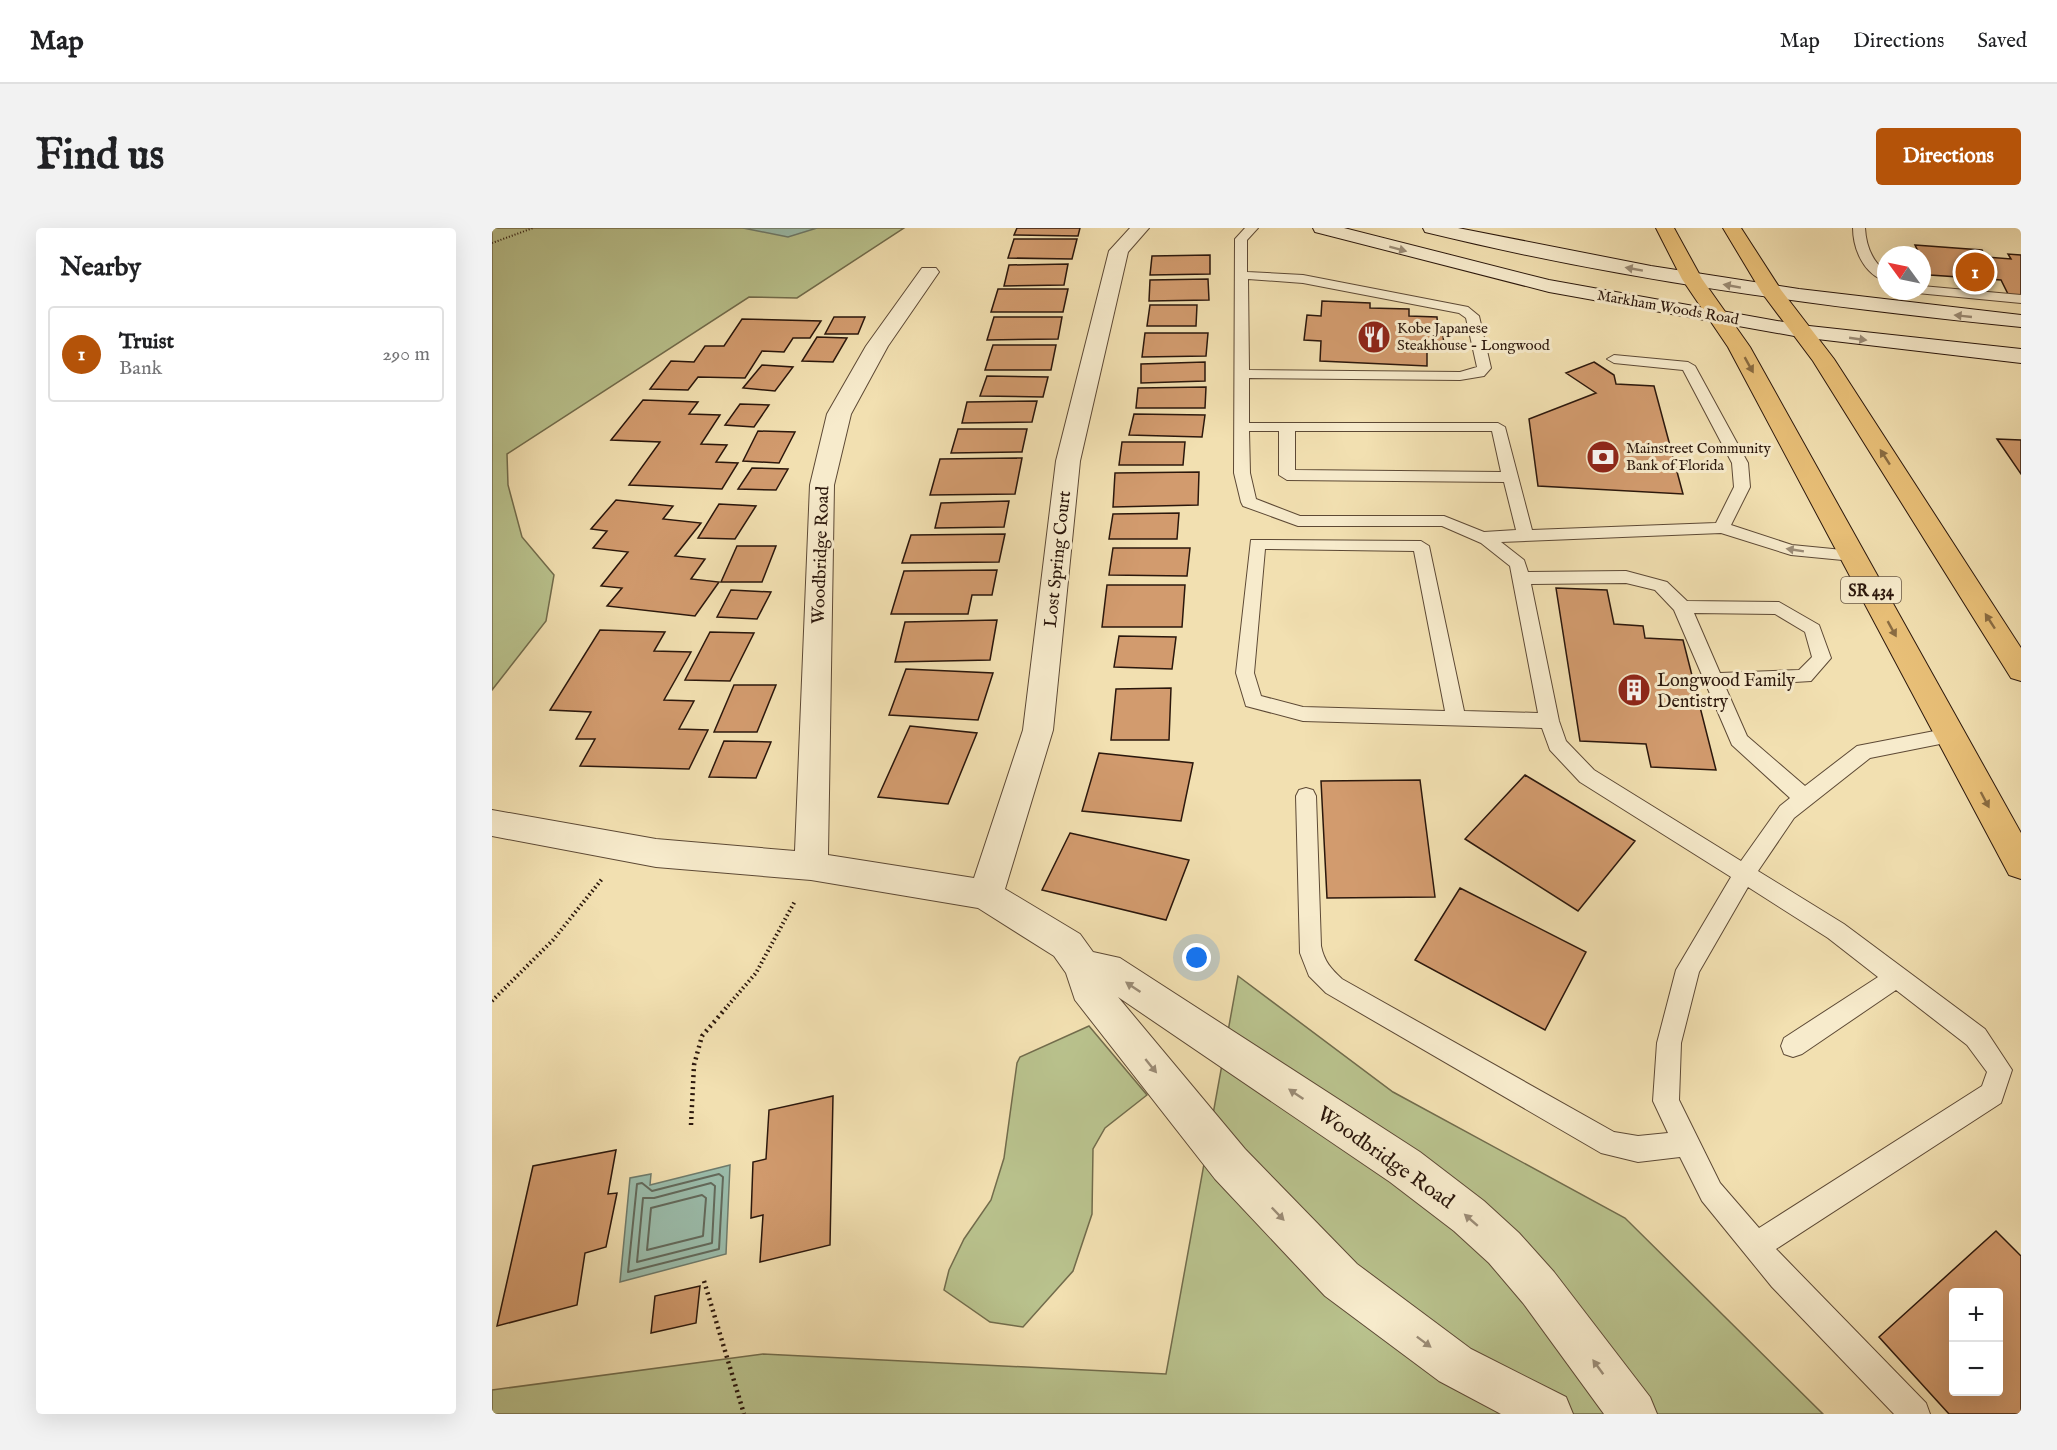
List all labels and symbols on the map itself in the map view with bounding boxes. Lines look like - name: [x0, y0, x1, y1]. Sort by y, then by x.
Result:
- one-way arrow: [1389, 244, 1407, 254]
- north arrow: [1877, 246, 1931, 300]
- pin: 1: [1956, 250, 1994, 294]
- one-way arrow: [1625, 264, 1644, 273]
- one-way arrow: [1722, 281, 1741, 290]
- street label: Markham Woods Road: [1596, 286, 1741, 329]
- one-way arrow: [1953, 311, 1972, 321]
- restaurant icon: Kobe Japanese Steakhouse - Longwood: [1356, 319, 1392, 355]
- place label: Kobe Japanese Steakhouse - Longwood: [1397, 319, 1551, 355]
- one-way arrow: [1848, 335, 1867, 344]
- one-way arrow: [1744, 357, 1754, 374]
- bank icon: Mainstreet Community Bank of Florida: [1585, 439, 1621, 475]
- place label: Mainstreet Community Bank of Florida: [1626, 439, 1771, 475]
- one-way arrow: [1879, 449, 1890, 465]
- street label: Woodbridge Road: [808, 485, 835, 625]
- street label: Lost Spring Court: [1040, 490, 1077, 629]
- one-way arrow: [1785, 545, 1804, 554]
- road number: SR 434: [1841, 577, 1901, 603]
- one-way arrow: [1984, 613, 1995, 629]
- one-way arrow: [1887, 620, 1897, 637]
- place label: Longwood Family Dentistry: [1657, 670, 1795, 714]
- building icon: Longwood Family Dentistry: [1616, 672, 1652, 708]
- one-way arrow: [1980, 792, 1990, 809]
- your location: [1182, 943, 1211, 972]
- one-way arrow: [1125, 981, 1141, 992]
- one-way arrow: [1144, 1058, 1157, 1074]
- one-way arrow: [1288, 1089, 1304, 1100]
- street label: Woodbridge Road: [1311, 1101, 1460, 1216]
- one-way arrow: [1270, 1206, 1284, 1220]
- one-way arrow: [1464, 1214, 1479, 1227]
- one-way arrow: [1416, 1335, 1431, 1347]
- one-way arrow: [1593, 1359, 1605, 1374]

